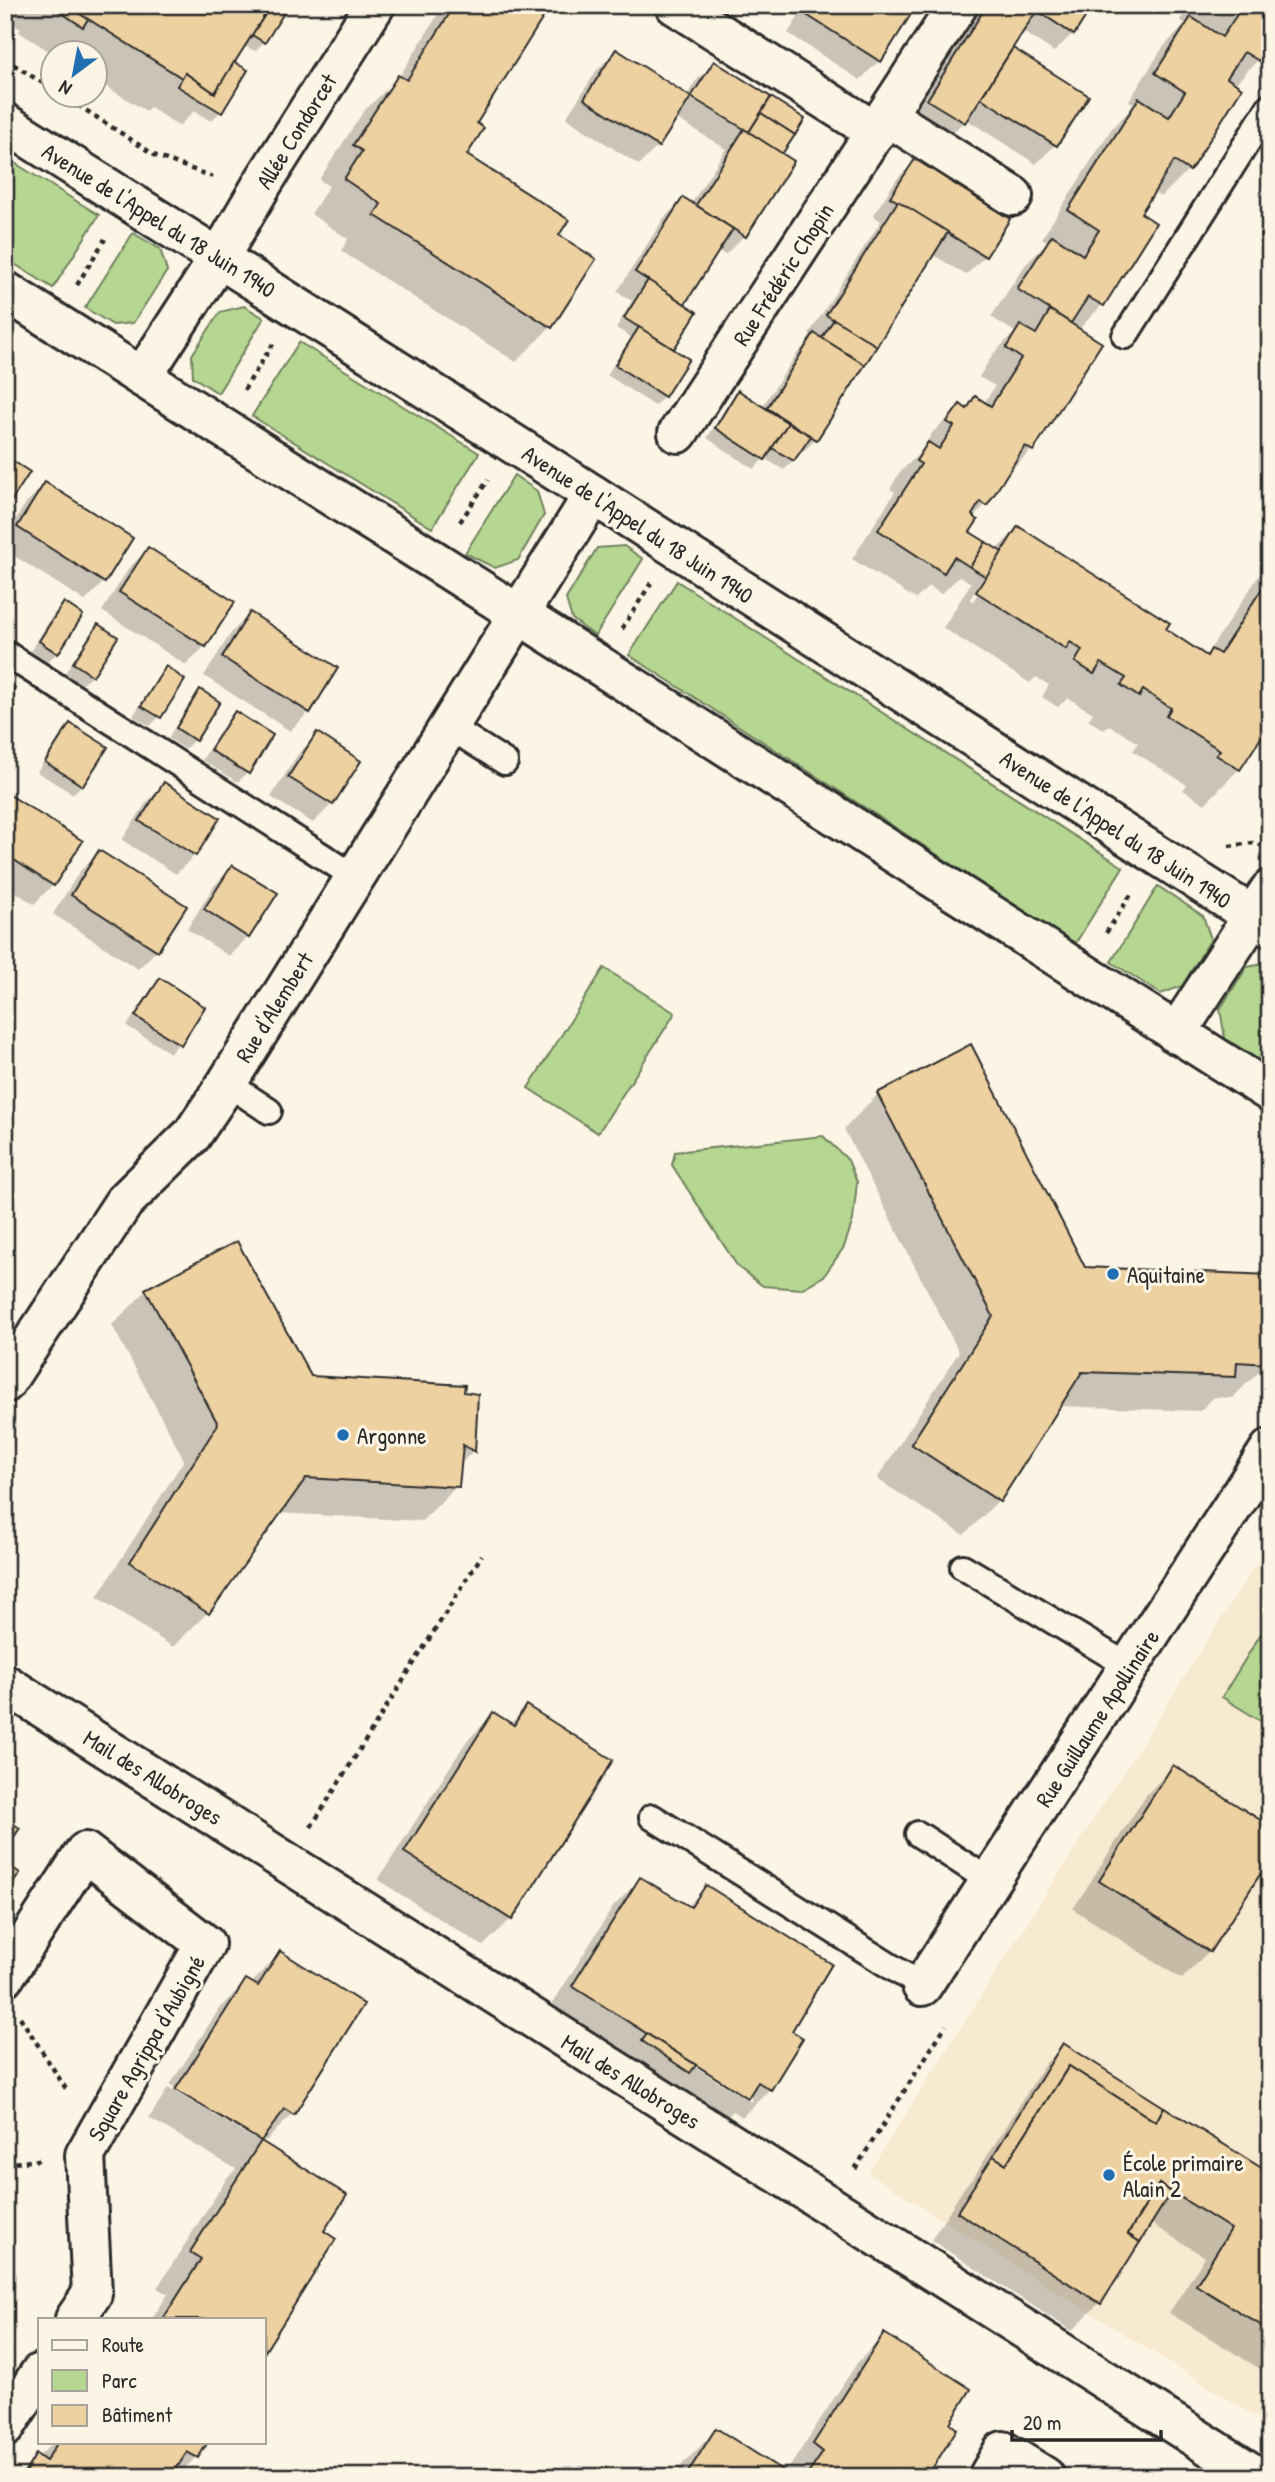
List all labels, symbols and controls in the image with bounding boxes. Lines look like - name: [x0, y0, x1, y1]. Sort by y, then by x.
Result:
- north arrow: [38, 38, 108, 108]
- street label: Allée Condorcet: [248, 67, 344, 194]
- text: N: [54, 75, 76, 102]
- street label: Avenue de l'Appel du 18 Juin 1940: [36, 135, 282, 305]
- street label: Rue Frédéric Chopin: [725, 197, 841, 351]
- street label: Avenue de l'Appel du 18 Juin 1940: [516, 438, 760, 610]
- street label: Avenue de l'Appel du 18 Juin 1940: [994, 743, 1238, 915]
- street label: Rue d'Alembert: [228, 945, 321, 1068]
- place label: Aquitaine: [1127, 1259, 1205, 1290]
- marker: Aquitaine: [1105, 1266, 1121, 1282]
- place label: Argonne: [357, 1420, 427, 1451]
- marker: Argonne: [335, 1427, 351, 1443]
- street label: Rue Guillaume Apollinaire: [1028, 1623, 1166, 1813]
- street label: Mail des Allobroges: [78, 1722, 228, 1832]
- street label: Square Agrippa d'Aubigné: [80, 1949, 212, 2147]
- street label: Mail des Allobroges: [556, 2026, 706, 2136]
- place label: École primaire Alain 2: [1123, 2147, 1244, 2204]
- marker: École primaire Alain 2: [1101, 2167, 1117, 2183]
- legend: [38, 2318, 266, 2444]
- text: Route: [102, 2330, 144, 2359]
- text: Parc: [102, 2366, 137, 2395]
- scale bar: [1012, 2398, 1161, 2442]
- text: Bâtiment: [102, 2400, 173, 2429]
- text: 20 m: [1023, 2408, 1061, 2437]

